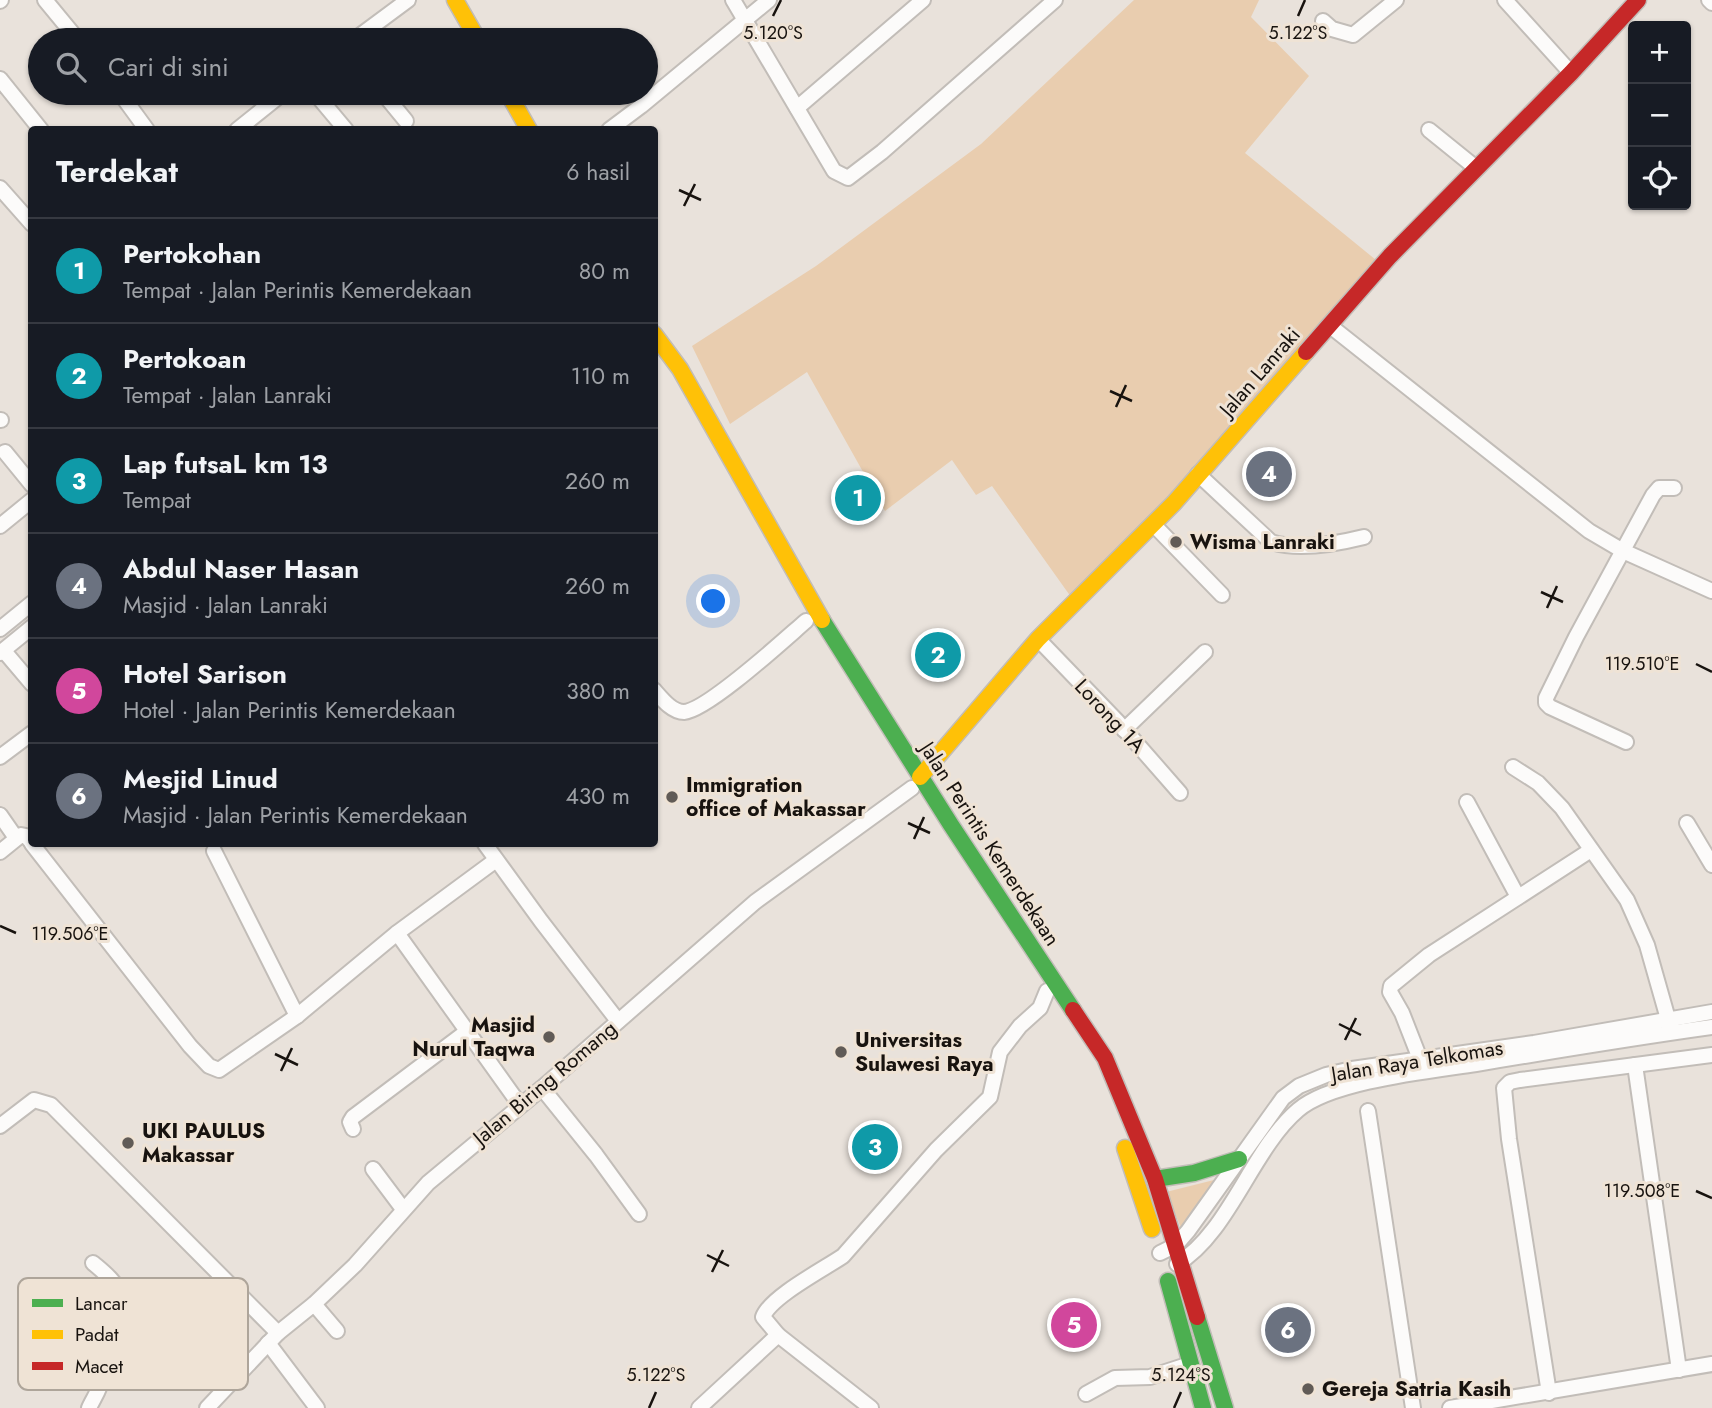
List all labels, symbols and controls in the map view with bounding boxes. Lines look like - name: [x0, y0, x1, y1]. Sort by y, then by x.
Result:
- text: 5.120°S: [743, 20, 803, 46]
- text: 5.122°S: [1268, 20, 1328, 46]
- map controls: [1628, 21, 1691, 210]
- button: +: [1628, 21, 1691, 84]
- search box: [28, 28, 658, 105]
- icon: search: [52, 48, 90, 86]
- text: Cari di sini: [108, 48, 229, 86]
- button: −: [1628, 84, 1691, 147]
- button: locate: [1628, 147, 1691, 210]
- text: Terdekat: [56, 150, 178, 193]
- text: 6 hasil: [566, 155, 630, 189]
- text: Pertokohan: [123, 235, 261, 273]
- text: 1: [73, 254, 85, 288]
- text: 80 m: [579, 254, 630, 288]
- text: Tempat · Jalan Perintis Kemerdekaan: [123, 273, 472, 307]
- street label: Jalan Lanraki: [1211, 321, 1307, 426]
- text: Pertokoan: [123, 340, 247, 378]
- text: 2: [71, 359, 87, 393]
- text: 110 m: [571, 359, 630, 393]
- text: Tempat · Jalan Lanraki: [123, 378, 332, 412]
- text: Lap futsaL km 13: [123, 445, 328, 483]
- pin: 4: [1246, 448, 1292, 500]
- text: 3: [72, 464, 86, 498]
- text: 260 m: [565, 464, 630, 498]
- pin: 1: [835, 472, 881, 524]
- text: Tempat: [123, 483, 191, 517]
- place label: Wisma Lanraki: [1190, 527, 1335, 557]
- marker: Wisma Lanraki: [1168, 534, 1184, 550]
- text: Abdul Naser Hasan: [123, 550, 359, 588]
- text: 4: [71, 569, 87, 603]
- text: 260 m: [565, 569, 630, 603]
- your location: [696, 584, 730, 618]
- text: Masjid · Jalan Lanraki: [123, 588, 328, 622]
- pin: 2: [915, 629, 961, 681]
- text: 119.510°E: [1605, 651, 1679, 677]
- text: Hotel Sarison: [123, 655, 287, 693]
- street label: Lorong 1A: [1068, 672, 1152, 760]
- text: 5: [72, 674, 86, 708]
- text: 380 m: [566, 674, 630, 708]
- text: Hotel · Jalan Perintis Kemerdekaan: [123, 693, 456, 727]
- street label: Jalan Perintis Kemerdekaan: [911, 734, 1067, 952]
- text: Mesjid Linud: [123, 760, 278, 798]
- place label: Immigration office of Makassar: [686, 770, 866, 824]
- text: 6: [71, 779, 87, 813]
- text: 430 m: [565, 779, 630, 813]
- marker: Immigration office of Makassar: [664, 789, 680, 805]
- text: Masjid · Jalan Perintis Kemerdekaan: [123, 798, 468, 832]
- text: 119.506°E: [32, 921, 108, 947]
- place label: Masjid Nurul Taqwa: [412, 1010, 535, 1064]
- street label: Jalan Biring Romang: [464, 1014, 623, 1154]
- place label: Universitas Sulawesi Raya: [855, 1025, 994, 1079]
- marker: Masjid Nurul Taqwa: [541, 1029, 557, 1045]
- street label: Jalan Raya Telkomas: [1326, 1033, 1505, 1090]
- marker: Universitas Sulawesi Raya: [833, 1044, 849, 1060]
- place label: UKI PAULUS Makassar: [142, 1116, 265, 1170]
- pin: 3: [852, 1121, 898, 1173]
- marker: UKI PAULUS Makassar: [120, 1135, 136, 1151]
- text: 119.508°E: [1604, 1178, 1680, 1204]
- legend: [18, 1278, 248, 1390]
- text: Lancar: [75, 1290, 128, 1317]
- pin: 5: [1051, 1299, 1097, 1351]
- pin: 6: [1265, 1304, 1311, 1356]
- text: Padat: [75, 1321, 119, 1348]
- text: Macet: [75, 1353, 123, 1380]
- text: 5.122°S: [626, 1362, 686, 1388]
- text: 5.124°S: [1151, 1362, 1211, 1388]
- place label: Gereja Satria Kasih: [1322, 1374, 1511, 1404]
- marker: Gereja Satria Kasih: [1300, 1381, 1316, 1397]

